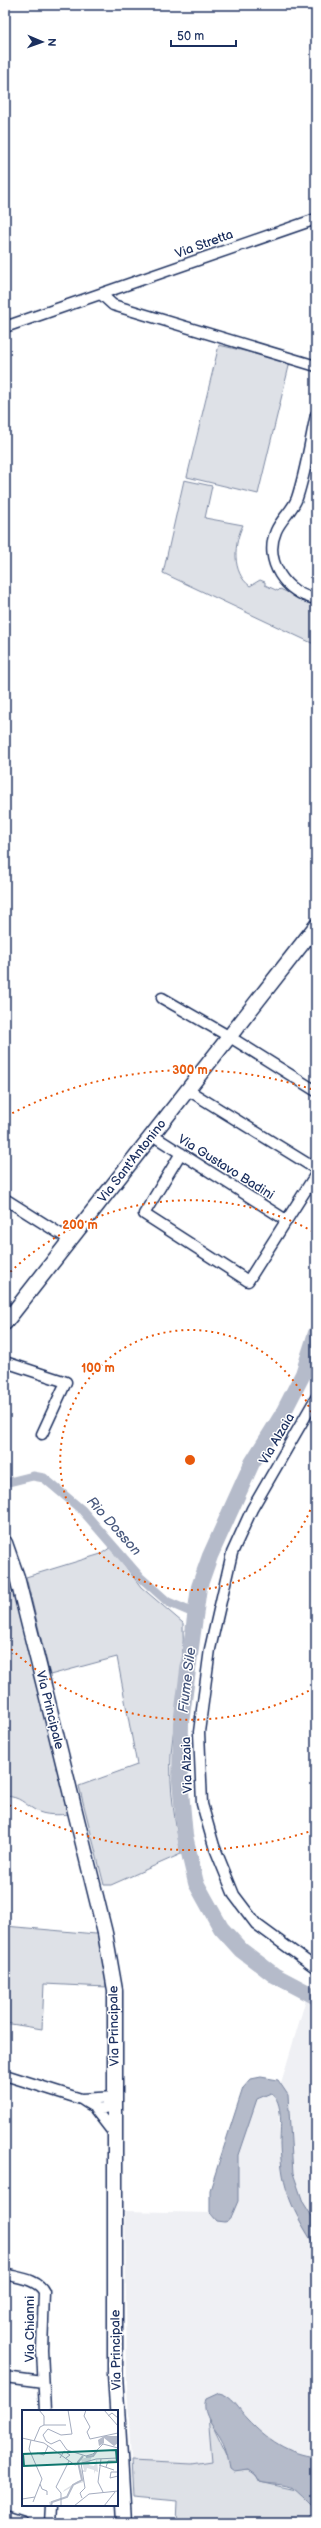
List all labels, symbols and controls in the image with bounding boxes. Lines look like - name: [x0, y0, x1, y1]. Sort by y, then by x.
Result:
- north arrow: [22, 22, 62, 62]
- scale bar: [171, 22, 236, 48]
- text: 50 m: [177, 29, 204, 44]
- text: N: [45, 38, 58, 47]
- street label: Via Stretta: [173, 226, 235, 262]
- text: 300 m: [172, 1063, 208, 1078]
- street label: Via Sant'Antonino: [94, 1116, 170, 1206]
- street label: Via Gustavo Badini: [175, 1131, 277, 1203]
- text: 200 m: [62, 1218, 98, 1233]
- text: 100 m: [81, 1361, 115, 1376]
- street label: Via Alzaia: [256, 1410, 298, 1468]
- centre of rings: [183, 1453, 197, 1467]
- water label: Rio Dosson: [83, 1493, 145, 1559]
- water label: Fiume Sile: [175, 1646, 199, 1714]
- street label: Via Principale: [32, 1669, 68, 1751]
- street label: Via Alzaia: [178, 1736, 196, 1794]
- street label: Via Principale: [105, 1985, 123, 2066]
- street label: Via Chianni: [22, 2296, 38, 2362]
- street label: Via Principale: [107, 2309, 125, 2390]
- inset map: [22, 2410, 118, 2506]

